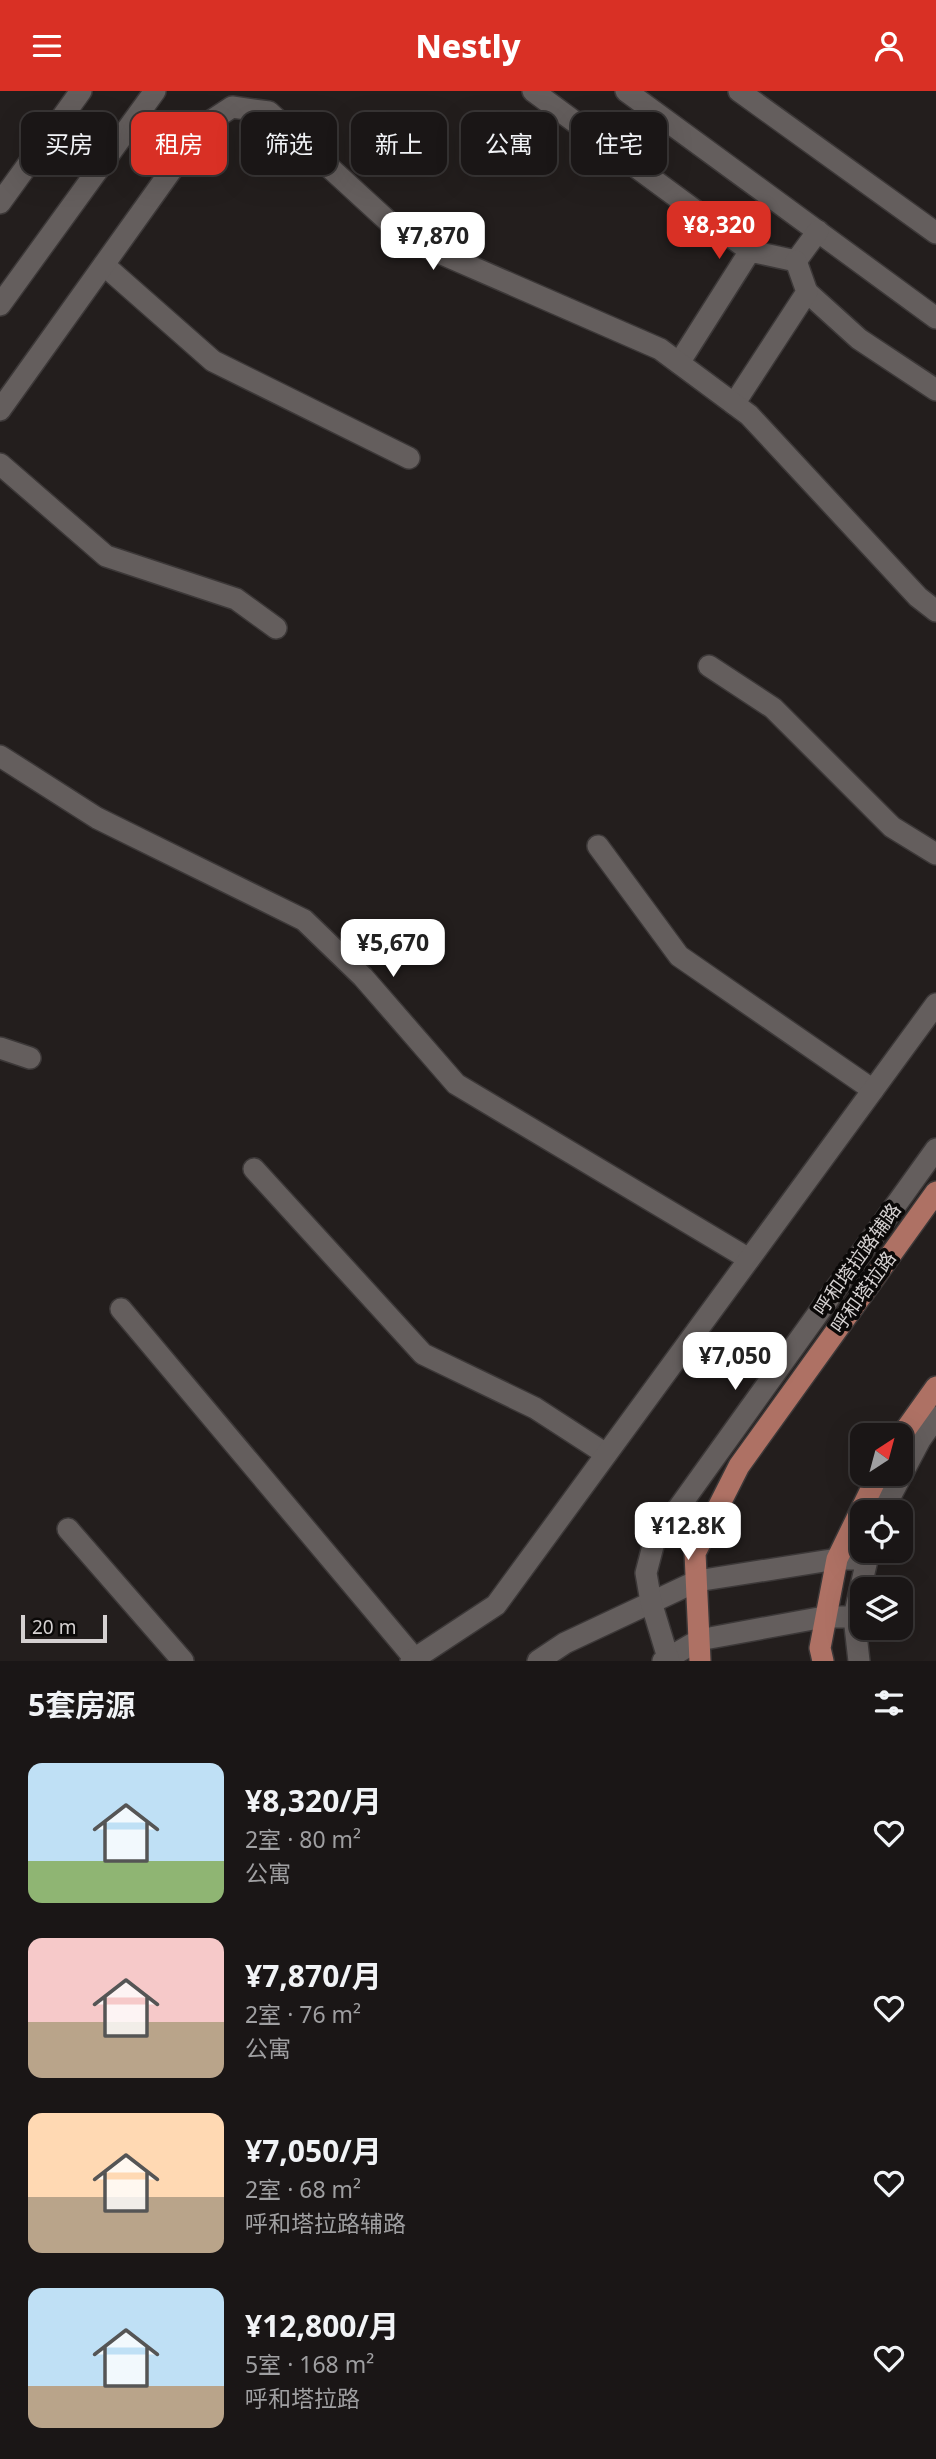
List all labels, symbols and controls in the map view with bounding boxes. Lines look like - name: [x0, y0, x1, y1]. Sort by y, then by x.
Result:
- text: Nestly: [415, 24, 521, 67]
- icon: menu: [28, 27, 66, 65]
- icon: person: [870, 27, 908, 65]
- chip: 买房: [21, 112, 117, 175]
- chip: 租房: [131, 112, 227, 175]
- chip: 筛选: [241, 112, 337, 175]
- chip: 新上: [351, 112, 447, 175]
- chip: 公寓: [461, 112, 557, 175]
- chip: 住宅: [571, 112, 667, 175]
- pin: ¥8,320: [662, 201, 776, 261]
- text: ¥8,320: [683, 208, 755, 240]
- pin: ¥7,870: [376, 213, 490, 272]
- text: ¥7,870: [397, 219, 469, 251]
- pin: ¥5,670: [336, 919, 450, 979]
- text: ¥5,670: [357, 926, 429, 958]
- street label: 呼和塔拉路辅路: [809, 1198, 905, 1320]
- street label: 呼和塔拉路: [826, 1247, 900, 1337]
- pin: ¥7,050: [678, 1333, 792, 1392]
- text: ¥7,050: [699, 1339, 771, 1371]
- north arrow: [850, 1423, 914, 1486]
- map controls: [850, 1423, 913, 1640]
- button: locate: [850, 1500, 913, 1563]
- pin: ¥12.8K: [631, 1503, 745, 1562]
- text: ¥12.8K: [651, 1509, 725, 1541]
- button: layers: [850, 1577, 913, 1640]
- scale bar: [21, 1612, 107, 1644]
- text: 20 m: [32, 1614, 76, 1640]
- text: 5套房源: [28, 1684, 135, 1725]
- icon: filters: [870, 1684, 908, 1722]
- text: ¥8,320/月: [245, 1780, 382, 1821]
- icon: home: [84, 1791, 168, 1875]
- icon: heart: [870, 1814, 908, 1852]
- text: 2室 · 80 m²: [245, 1823, 361, 1855]
- text: 公寓: [245, 1857, 291, 1889]
- text: ¥7,870/月: [245, 1955, 382, 1996]
- icon: home: [84, 1966, 168, 2050]
- icon: heart: [870, 1989, 908, 2027]
- text: 2室 · 76 m²: [245, 1998, 361, 2030]
- text: 公寓: [245, 2032, 291, 2064]
- text: ¥7,050/月: [245, 2130, 382, 2171]
- icon: home: [84, 2141, 168, 2225]
- icon: heart: [870, 2164, 908, 2202]
- text: 2室 · 68 m²: [245, 2173, 361, 2205]
- text: 呼和塔拉路辅路: [245, 2207, 406, 2239]
- text: ¥12,800/月: [245, 2305, 399, 2346]
- icon: home: [84, 2316, 168, 2400]
- icon: heart: [870, 2339, 908, 2377]
- text: 5室 · 168 m²: [245, 2348, 374, 2380]
- text: 呼和塔拉路: [245, 2382, 360, 2414]

